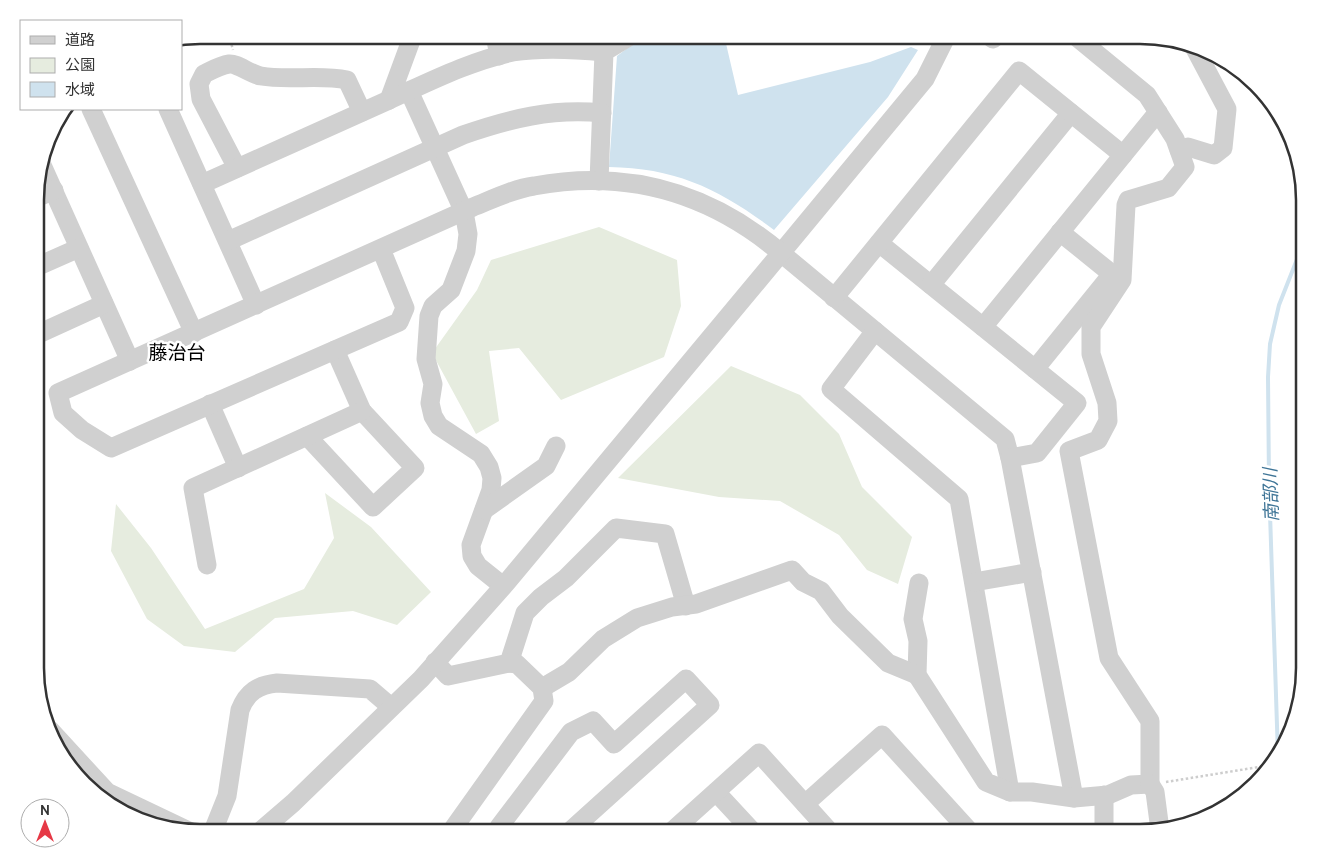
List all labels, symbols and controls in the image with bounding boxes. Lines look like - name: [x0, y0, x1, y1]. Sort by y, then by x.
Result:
- legend: [20, 20, 182, 110]
- text: 道路: [65, 31, 95, 49]
- text: 公園: [65, 56, 95, 74]
- text: 水域: [65, 81, 95, 99]
- district label: 藤治台: [148, 341, 206, 364]
- water label: 南部川: [1259, 466, 1283, 522]
- north arrow: [20, 798, 70, 848]
- text: N: [40, 801, 50, 819]

